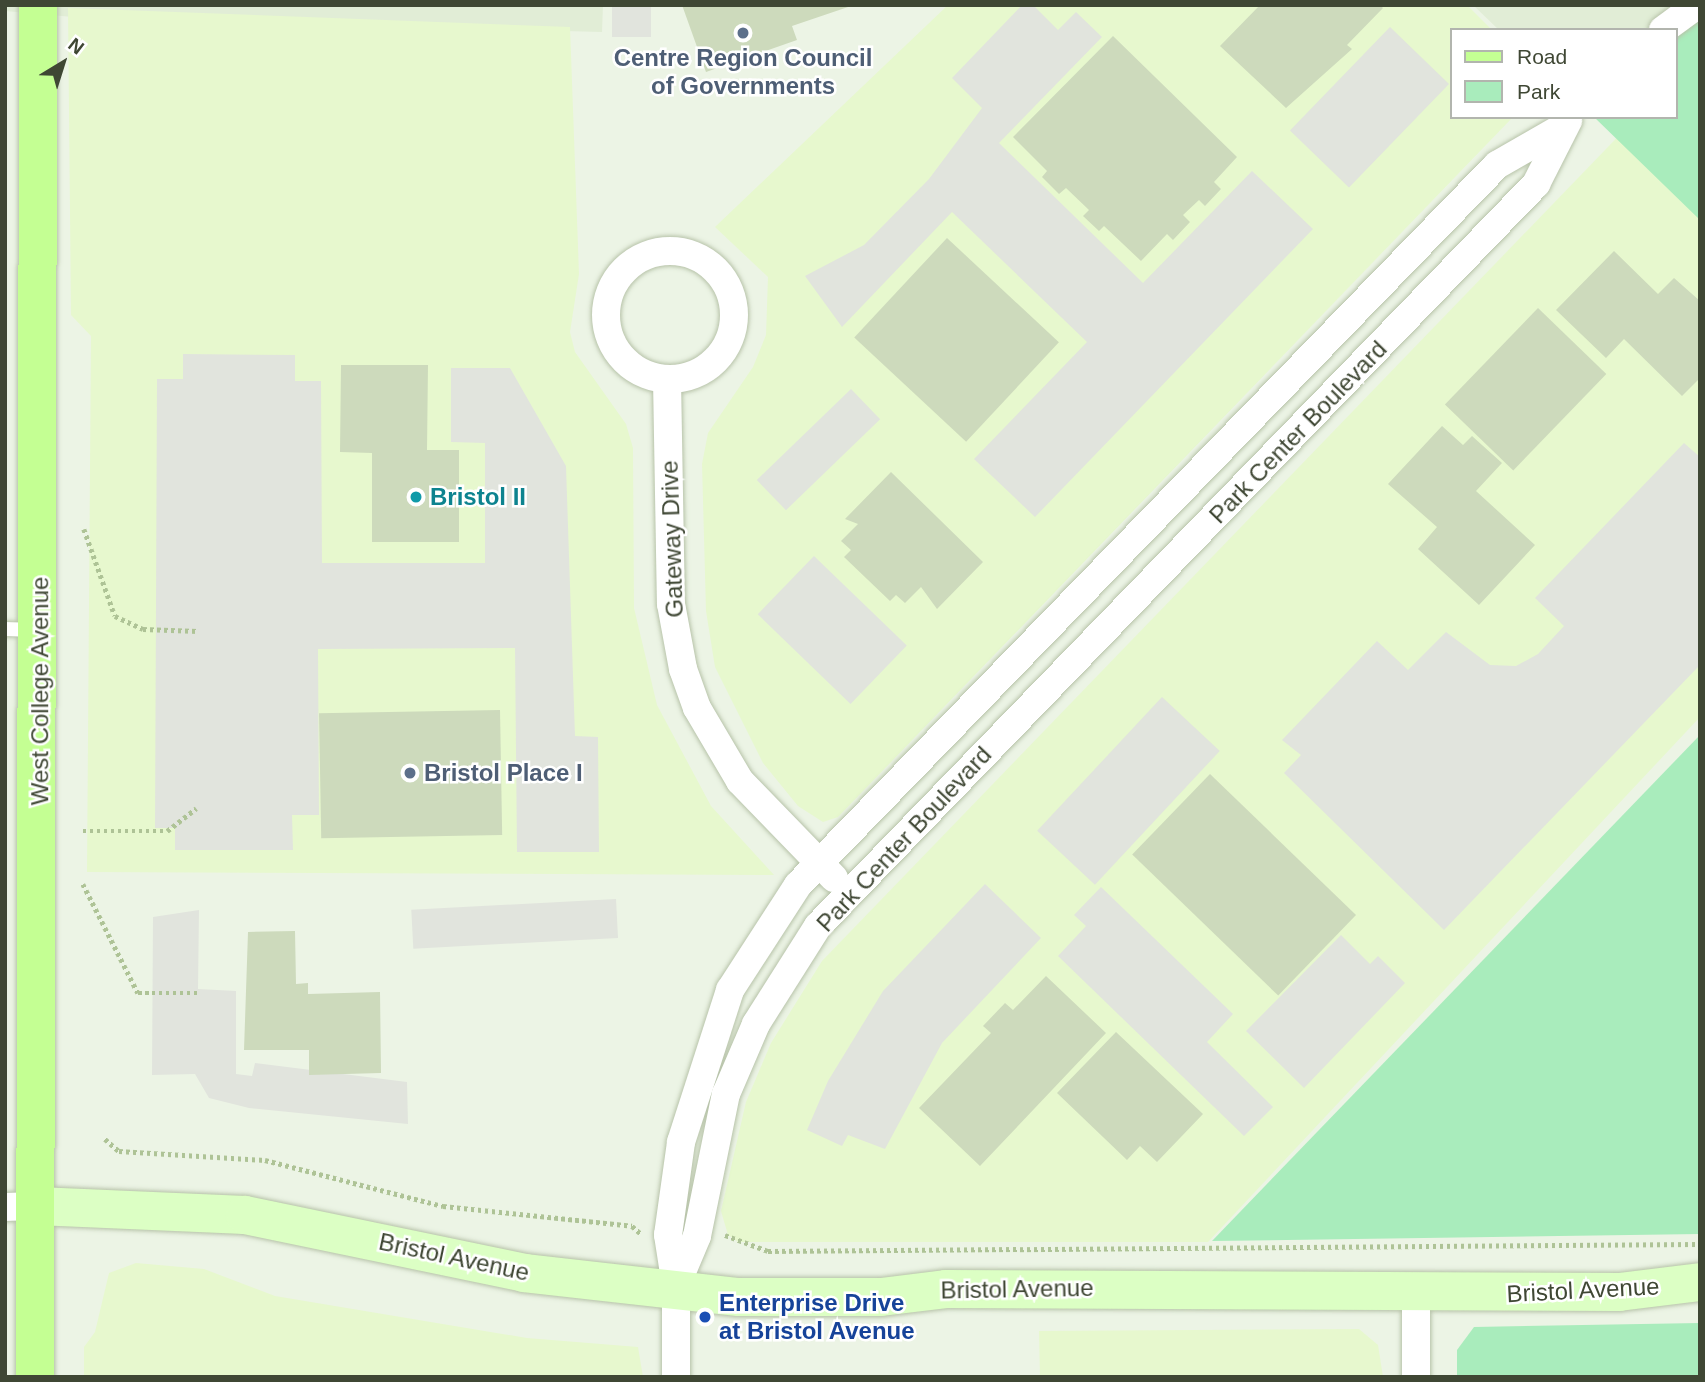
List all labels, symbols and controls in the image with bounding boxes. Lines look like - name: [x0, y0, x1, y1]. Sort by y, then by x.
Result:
- marker: Centre Region Council of Governments: [735, 25, 751, 41]
- north arrow: [28, 28, 98, 98]
- legend: [1450, 28, 1677, 119]
- text: N: [64, 34, 88, 59]
- place label: Centre Region Council of Governments: [614, 44, 872, 100]
- text: Road: [1517, 45, 1567, 68]
- text: Park: [1517, 80, 1560, 103]
- street label: Park Center Boulevard: [1203, 335, 1393, 529]
- street label: Gateway Drive: [655, 460, 689, 618]
- place label: Bristol II: [430, 483, 526, 511]
- marker: Bristol II: [408, 489, 424, 505]
- street label: West College Avenue: [26, 576, 54, 806]
- street label: Park Center Boulevard: [811, 740, 997, 938]
- place label: Bristol Place I: [424, 759, 583, 787]
- marker: Bristol Place I: [402, 765, 418, 781]
- street label: Bristol Avenue: [376, 1227, 532, 1287]
- street label: Bristol Avenue: [1505, 1272, 1661, 1308]
- street label: Bristol Avenue: [940, 1273, 1094, 1305]
- place label: Enterprise Drive at Bristol Avenue: [719, 1289, 915, 1345]
- marker: Enterprise Drive at Bristol Avenue: [697, 1309, 713, 1325]

